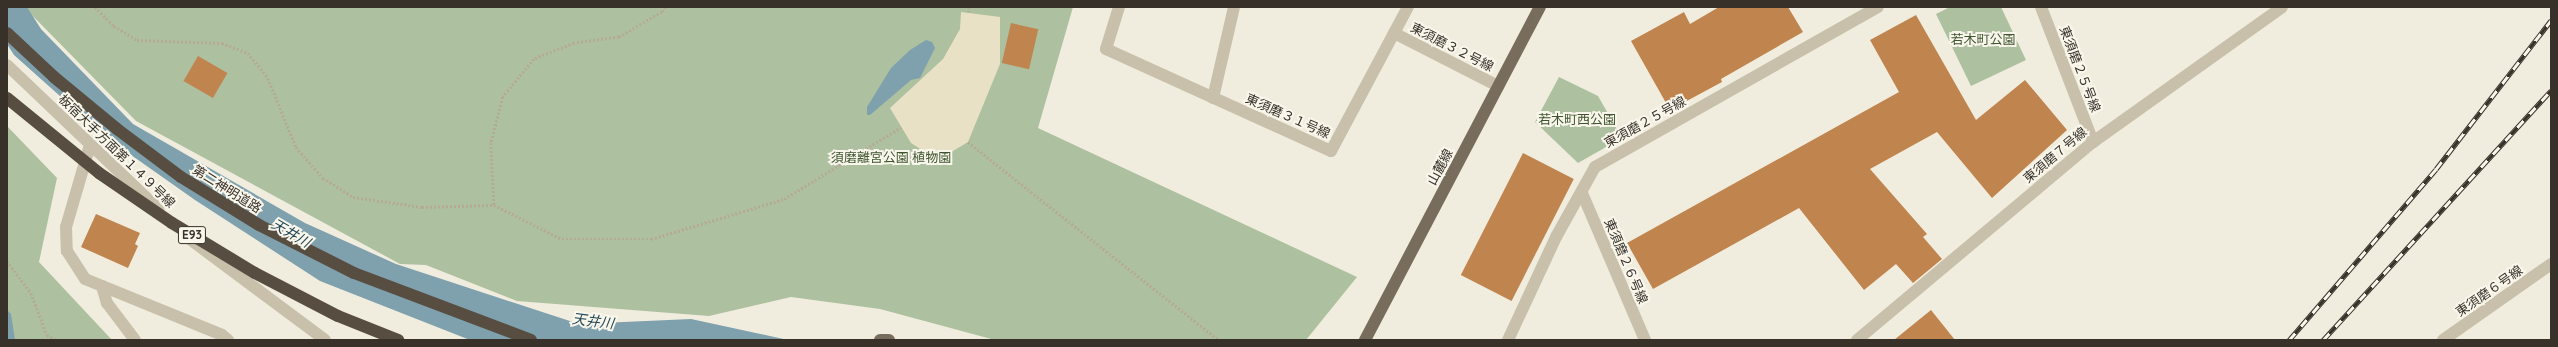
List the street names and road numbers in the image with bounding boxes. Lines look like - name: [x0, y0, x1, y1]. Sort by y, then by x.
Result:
- street label: 東須磨３２号線: [1408, 19, 1496, 75]
- street label: 東須磨２５号線: [2056, 24, 2104, 114]
- street label: 東須磨３１号線: [1243, 90, 1333, 142]
- street label: 板宿大手方面第１４９号線: [55, 91, 179, 211]
- street label: 東須磨２５号線: [1601, 93, 1689, 151]
- street label: 東須磨７号線: [2020, 124, 2090, 186]
- street label: 山麓線: [1424, 146, 1456, 188]
- street label: 第二神明道路: [190, 162, 264, 216]
- street label: 東須磨２６号線: [1601, 216, 1651, 306]
- road number: E93: [177, 225, 207, 245]
- street label: 東須磨６号線: [2453, 262, 2525, 320]

